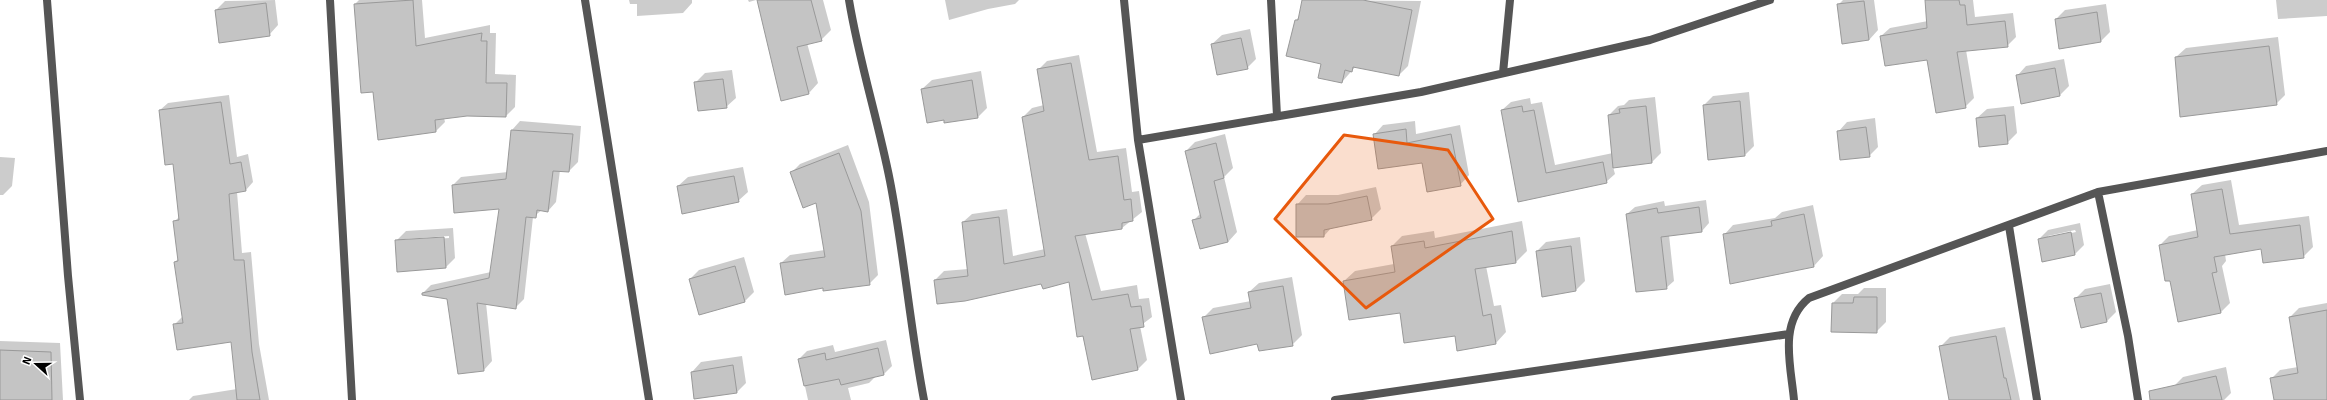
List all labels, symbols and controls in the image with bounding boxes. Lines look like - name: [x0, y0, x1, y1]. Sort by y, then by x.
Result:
- north arrow: [16, 344, 56, 384]
- text: N: [20, 355, 35, 366]

